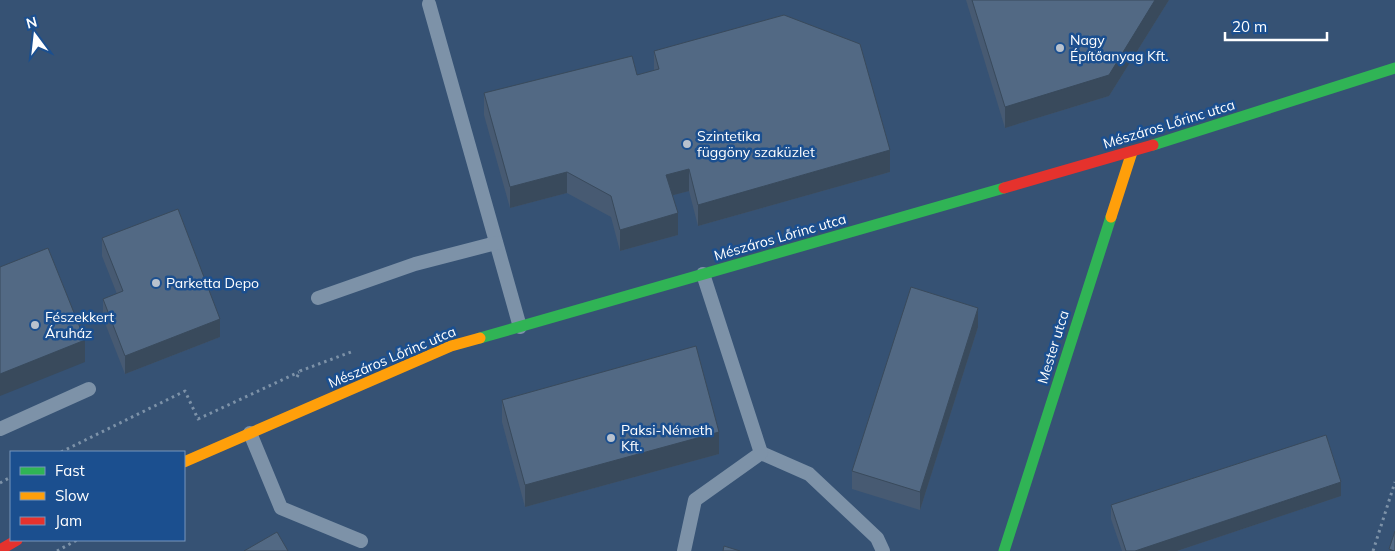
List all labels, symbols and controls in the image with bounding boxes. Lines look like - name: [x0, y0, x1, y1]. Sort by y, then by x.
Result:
- north arrow: [10, 10, 60, 60]
- scale bar: [1225, 10, 1328, 42]
- text: N: [24, 12, 39, 33]
- text: 20 m: [1232, 17, 1267, 36]
- place label: Nagy Építőanyag Kft.: [1070, 31, 1169, 65]
- marker: Nagy Építőanyag Kft.: [1054, 42, 1066, 54]
- street label: Mészáros Lőrinc utca: [1101, 95, 1237, 153]
- place label: Szintetika függöny szaküzlet: [697, 127, 815, 161]
- marker: Szintetika függöny szaküzlet: [681, 138, 693, 150]
- street label: Mészáros Lőrinc utca: [712, 210, 848, 264]
- place label: Parketta Depo: [166, 274, 259, 292]
- marker: Parketta Depo: [150, 277, 162, 289]
- place label: Fészekkert Áruház: [45, 308, 114, 342]
- street label: Mester utca: [1033, 308, 1073, 386]
- marker: Fészekkert Áruház: [29, 319, 41, 331]
- street label: Mészáros Lőrinc utca: [326, 322, 458, 392]
- place label: Paksi-Németh Kft.: [621, 421, 713, 455]
- marker: Paksi-Németh Kft.: [605, 432, 617, 444]
- legend: [10, 451, 185, 541]
- text: Fast: [55, 461, 85, 480]
- text: Slow: [55, 486, 89, 505]
- text: Jam: [55, 511, 82, 530]

